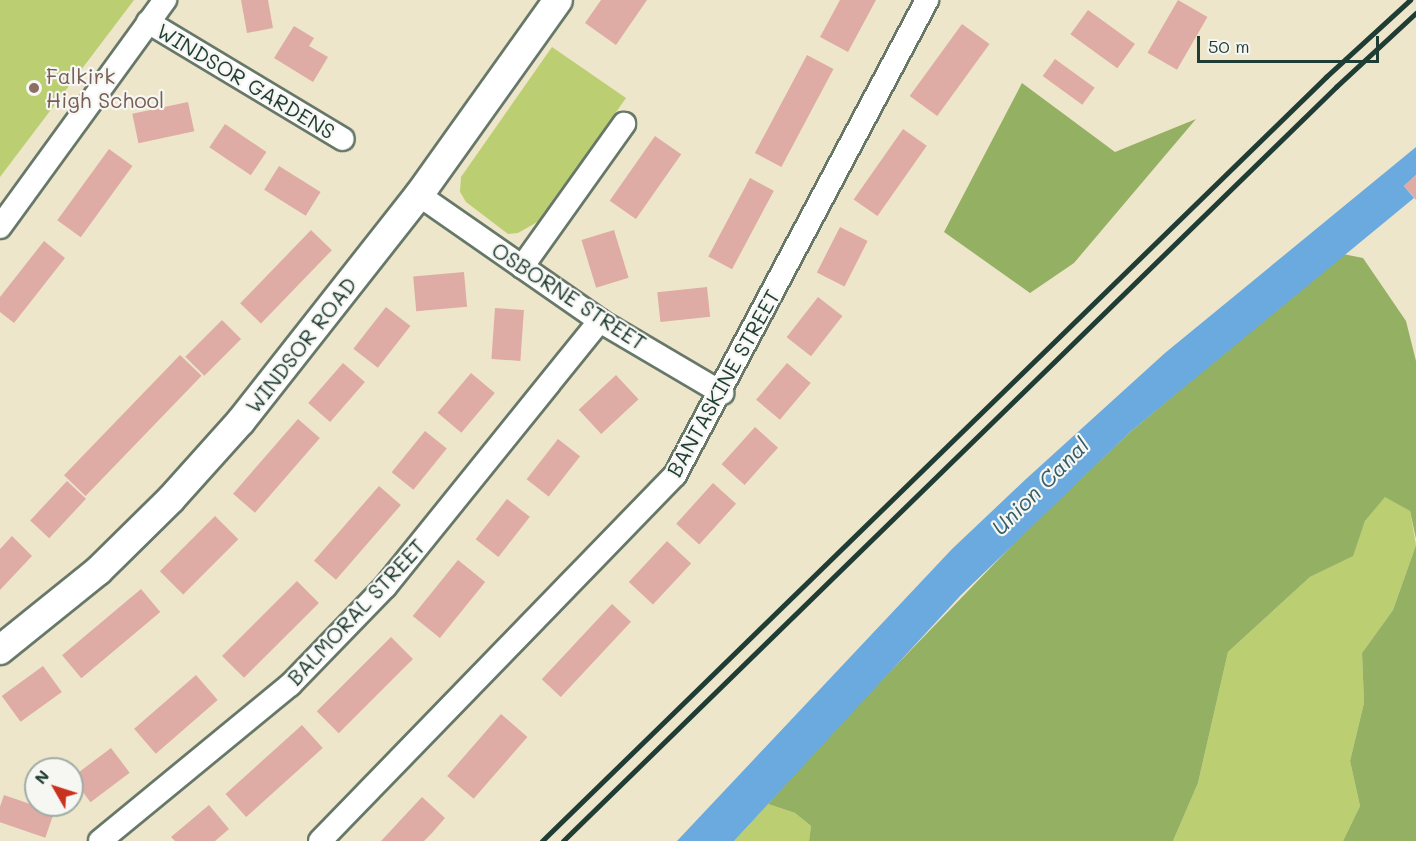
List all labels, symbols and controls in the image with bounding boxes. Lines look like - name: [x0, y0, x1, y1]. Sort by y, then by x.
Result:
- street label: WINDSOR GARDENS: [152, 18, 340, 144]
- scale bar: [1200, 24, 1382, 62]
- text: 50 m: [1208, 34, 1250, 58]
- place label: Falkirk High School: [46, 63, 164, 113]
- marker: Falkirk High School: [27, 81, 41, 95]
- street label: OSBORNE STREET: [487, 237, 651, 355]
- street label: WINDSOR ROAD: [240, 272, 362, 418]
- street label: BANTASKINE STREET: [661, 285, 785, 481]
- water label: Union Canal: [986, 432, 1094, 540]
- street label: BALMORAL STREET: [282, 534, 430, 690]
- north arrow: [24, 757, 84, 817]
- text: N: [29, 765, 53, 788]

